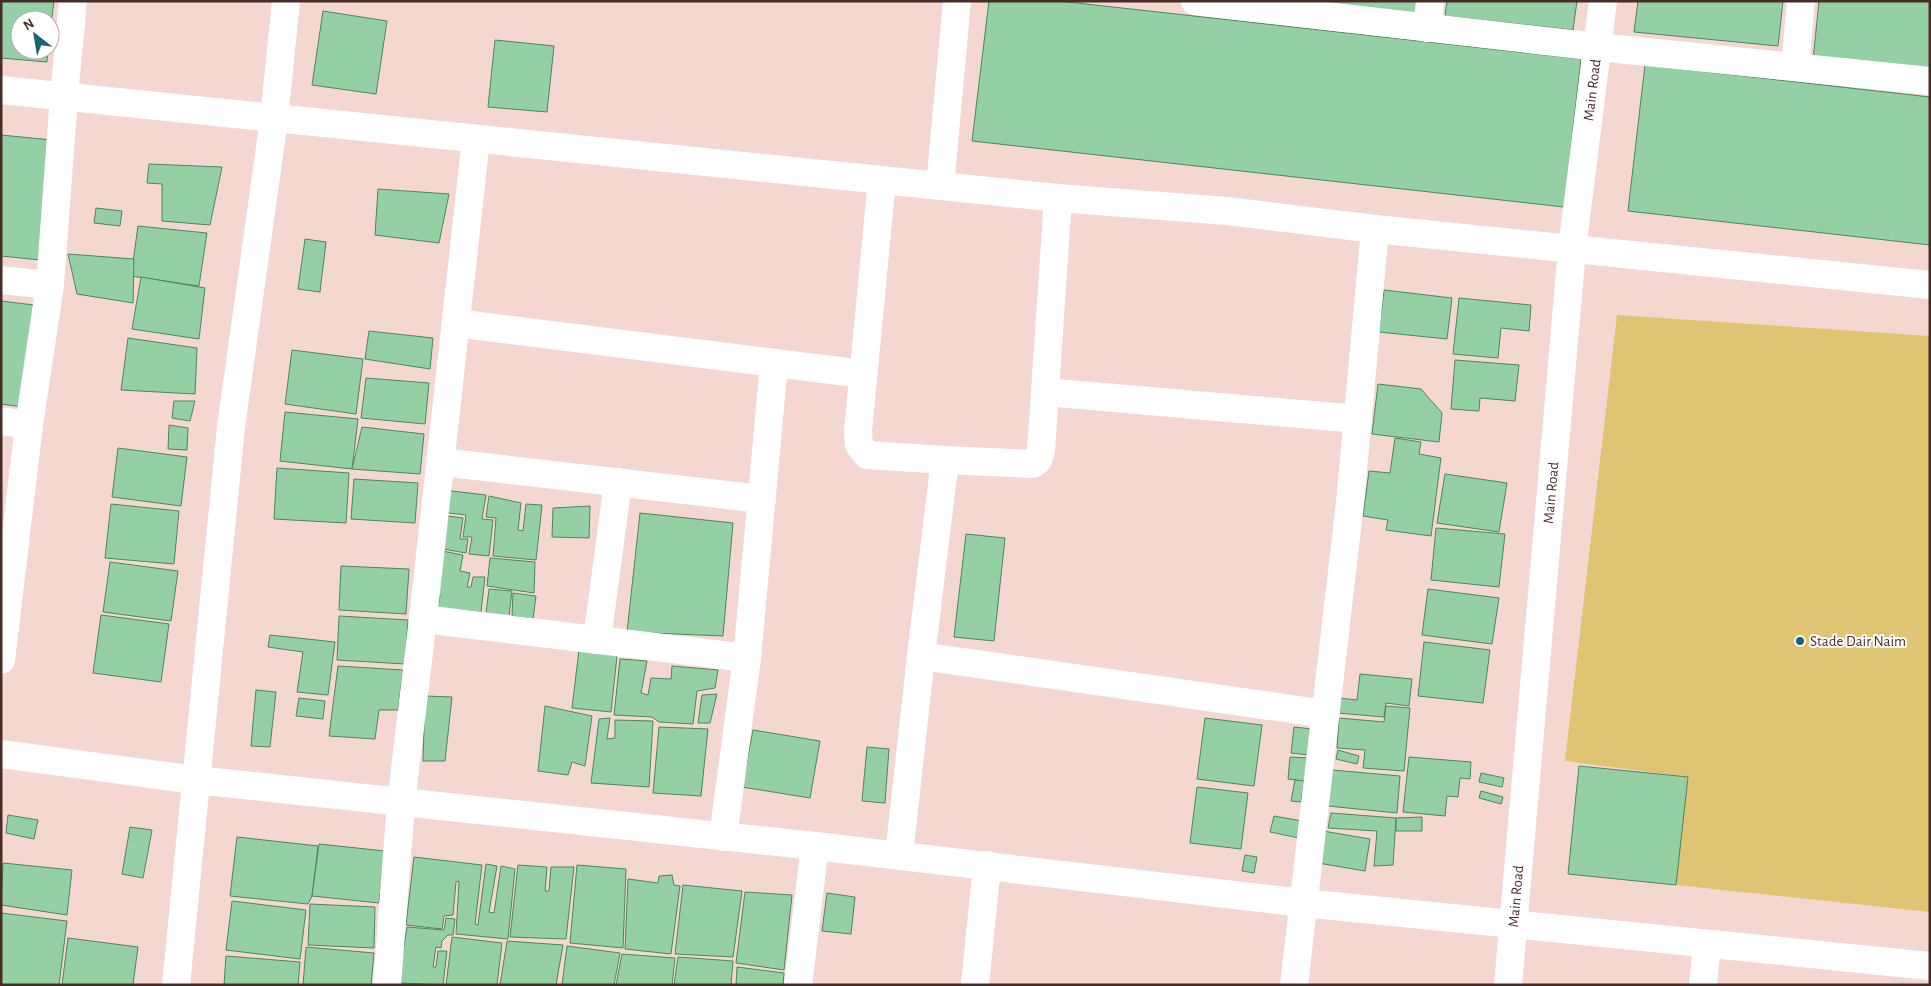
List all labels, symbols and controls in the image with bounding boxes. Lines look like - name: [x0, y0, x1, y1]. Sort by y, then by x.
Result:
- north arrow: [10, 10, 60, 60]
- text: N: [21, 16, 37, 33]
- street label: Main Road: [1581, 58, 1603, 122]
- street label: Main Road: [1541, 461, 1561, 525]
- place label: Stade Dair Naim: [1810, 634, 1906, 649]
- marker: Stade Dair Naim: [1794, 635, 1806, 647]
- street label: Main Road: [1506, 864, 1526, 928]

